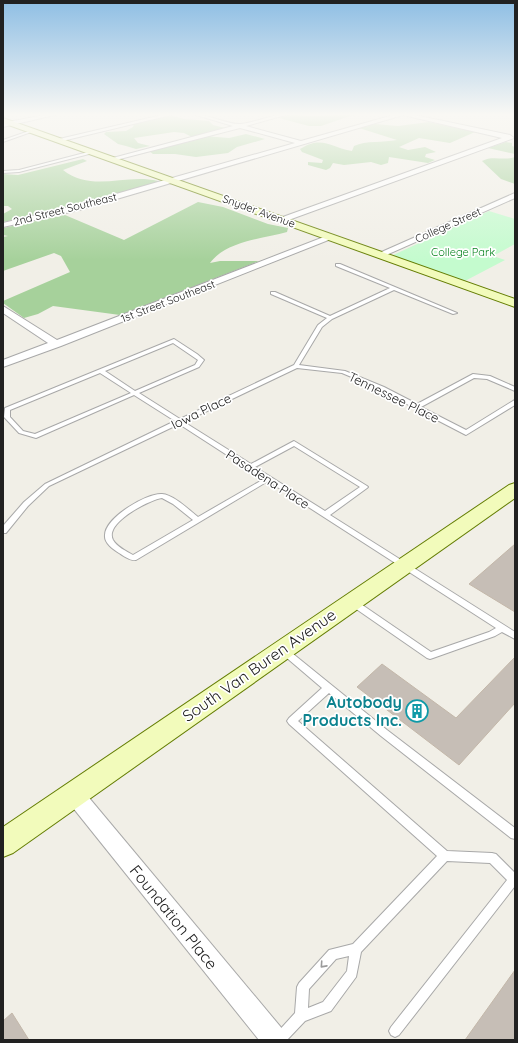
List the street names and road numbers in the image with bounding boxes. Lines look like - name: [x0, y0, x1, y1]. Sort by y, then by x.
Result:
- street label: 2nd Street Southeast: [12, 189, 118, 229]
- street label: Snyder Avenue: [221, 191, 297, 231]
- street label: College Street: [413, 204, 483, 246]
- street label: 1st Street Southeast: [119, 276, 217, 325]
- street label: Tennessee Place: [346, 368, 442, 426]
- street label: Iowa Place: [168, 390, 234, 432]
- street label: Pasadena Place: [223, 446, 313, 512]
- street label: South Van Buren Avenue: [178, 604, 340, 726]
- street label: Foundation Place: [126, 861, 222, 973]

